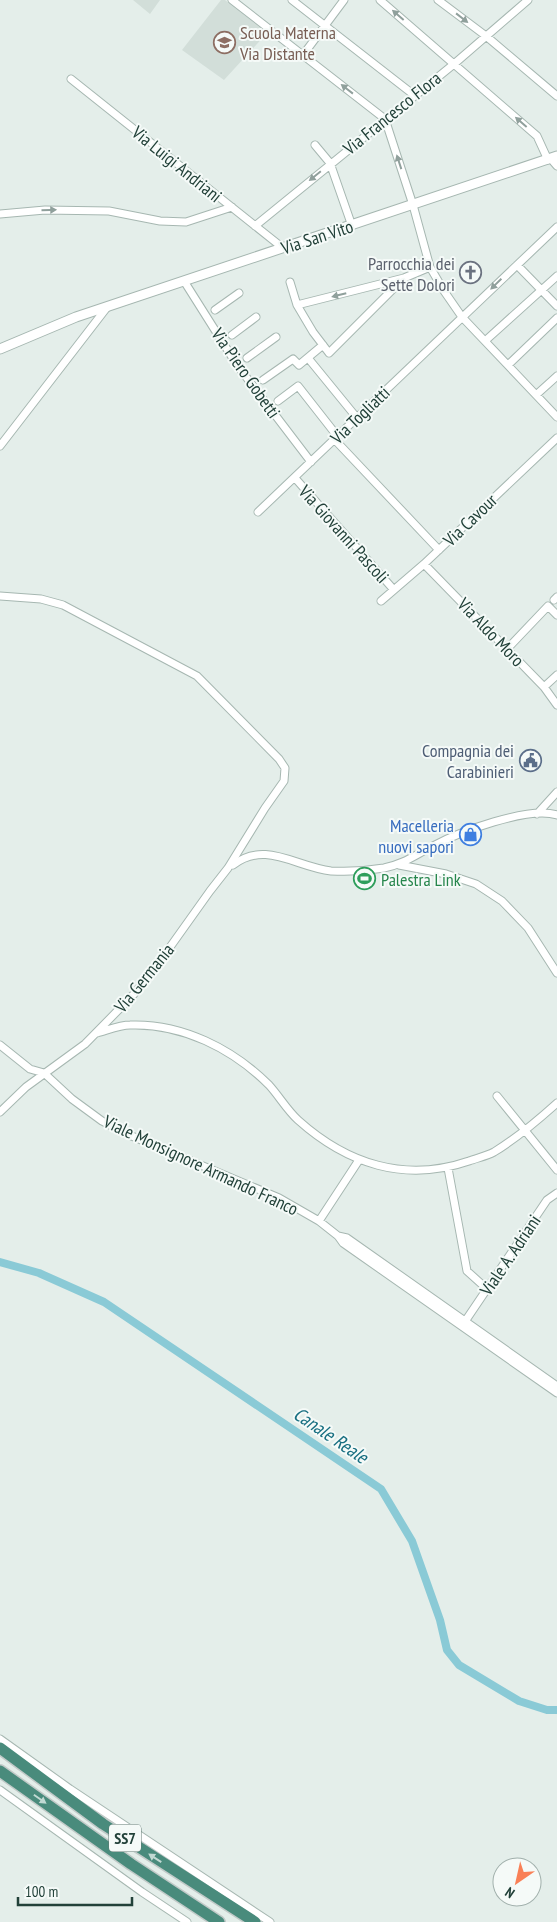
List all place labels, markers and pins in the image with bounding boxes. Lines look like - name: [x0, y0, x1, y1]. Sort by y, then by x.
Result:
- place label: Scuola Materna Via Distante: [239, 21, 336, 65]
- school or university icon: Scuola Materna Via Distante: [212, 30, 236, 54]
- place label: Parrocchia dei Sette Dolori: [368, 252, 455, 296]
- church icon: Parrocchia dei Sette Dolori: [459, 261, 483, 285]
- place label: Compagnia dei Carabinieri: [422, 739, 514, 783]
- public building icon: Compagnia dei Carabinieri: [518, 748, 542, 772]
- place label: Macelleria nuovi sapori: [378, 814, 454, 858]
- shop icon: Macelleria nuovi sapori: [458, 823, 482, 847]
- sports icon: Palestra Link: [353, 867, 377, 891]
- place label: Palestra Link: [381, 868, 461, 891]

